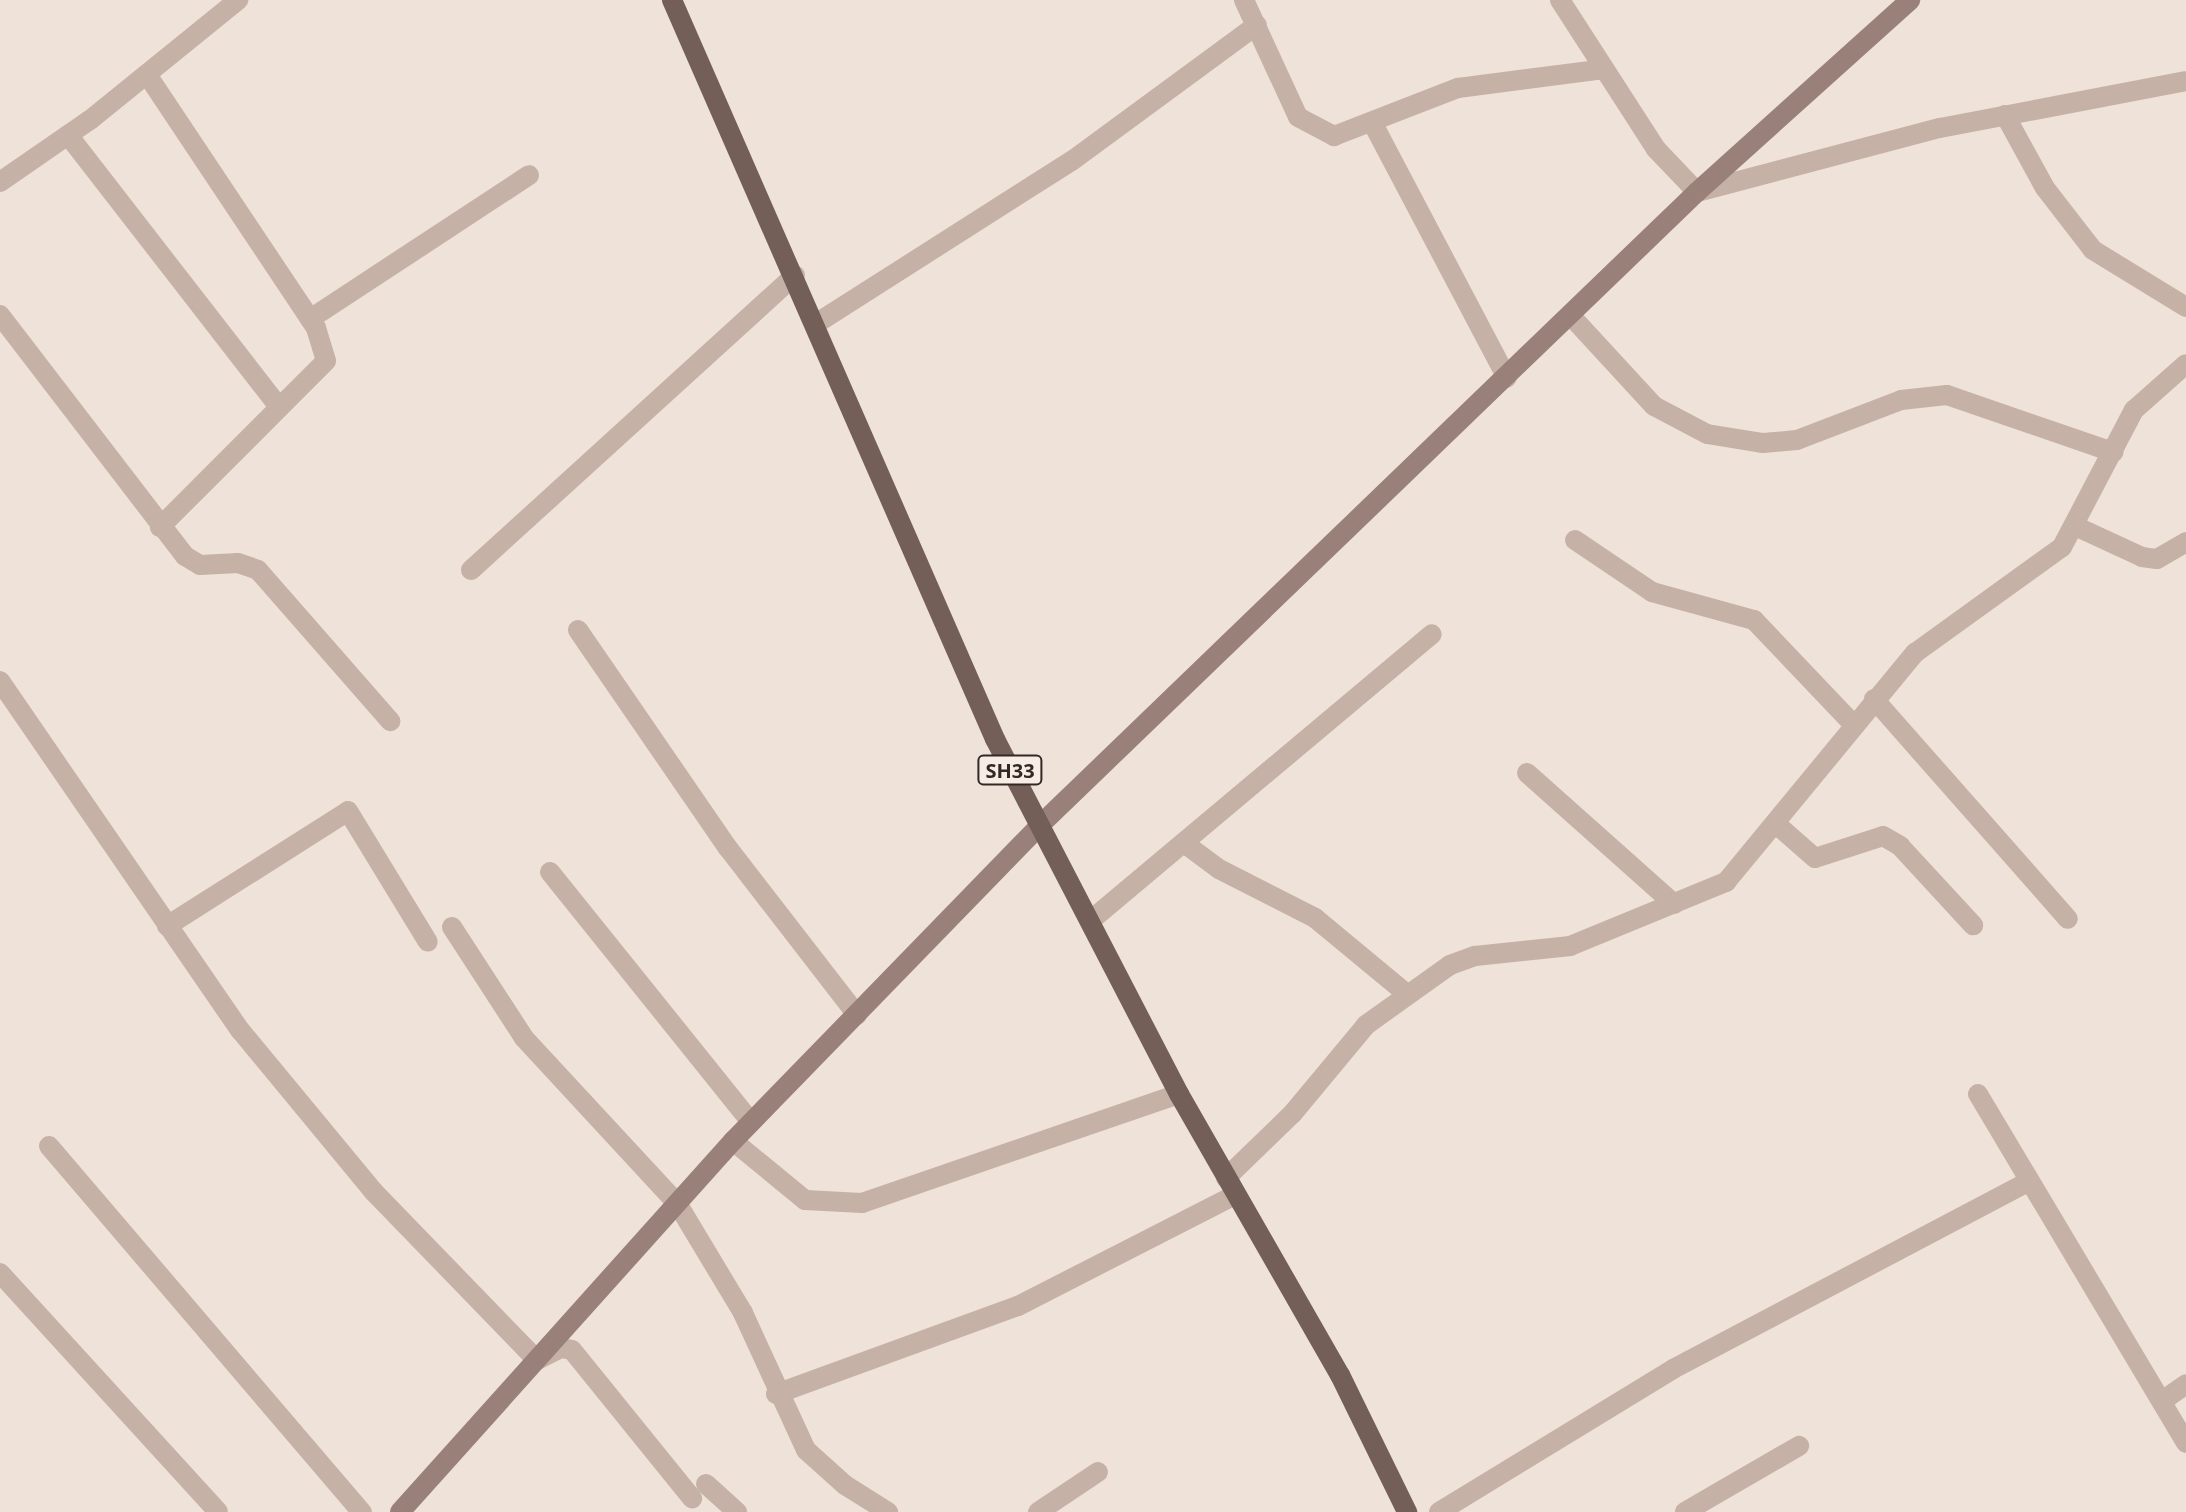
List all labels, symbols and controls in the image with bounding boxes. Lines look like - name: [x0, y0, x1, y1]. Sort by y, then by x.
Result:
- road number: SH33: [976, 754, 1044, 786]

